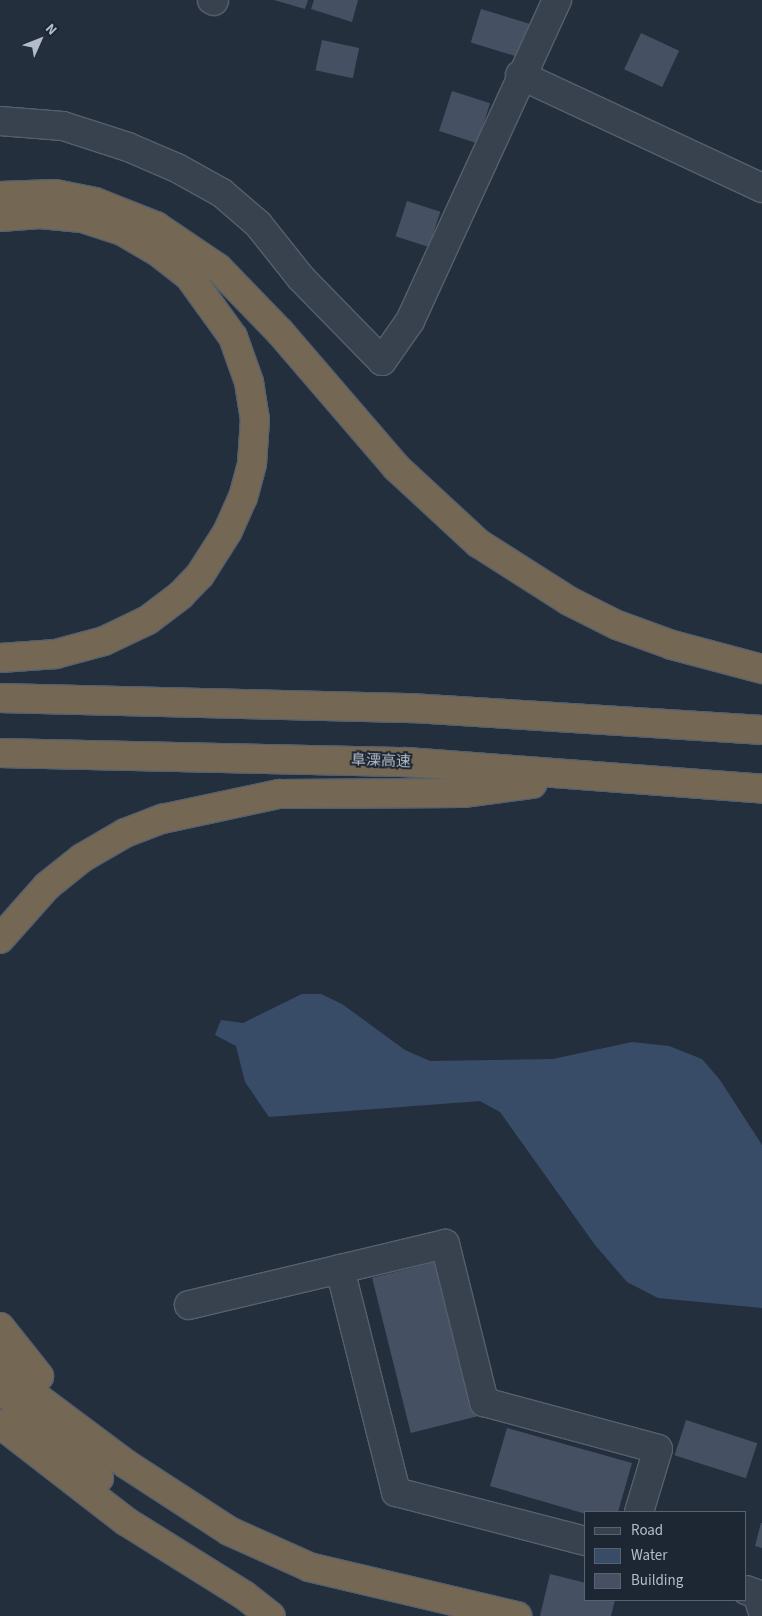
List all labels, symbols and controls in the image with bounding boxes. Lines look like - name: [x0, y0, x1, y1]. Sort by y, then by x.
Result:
- north arrow: [15, 15, 65, 65]
- text: N: [40, 19, 61, 40]
- street label: 阜溧高速: [351, 751, 411, 771]
- legend: [584, 1511, 747, 1601]
- text: Road: [631, 1520, 663, 1541]
- text: Water: [631, 1545, 667, 1566]
- text: Building: [631, 1570, 683, 1591]

